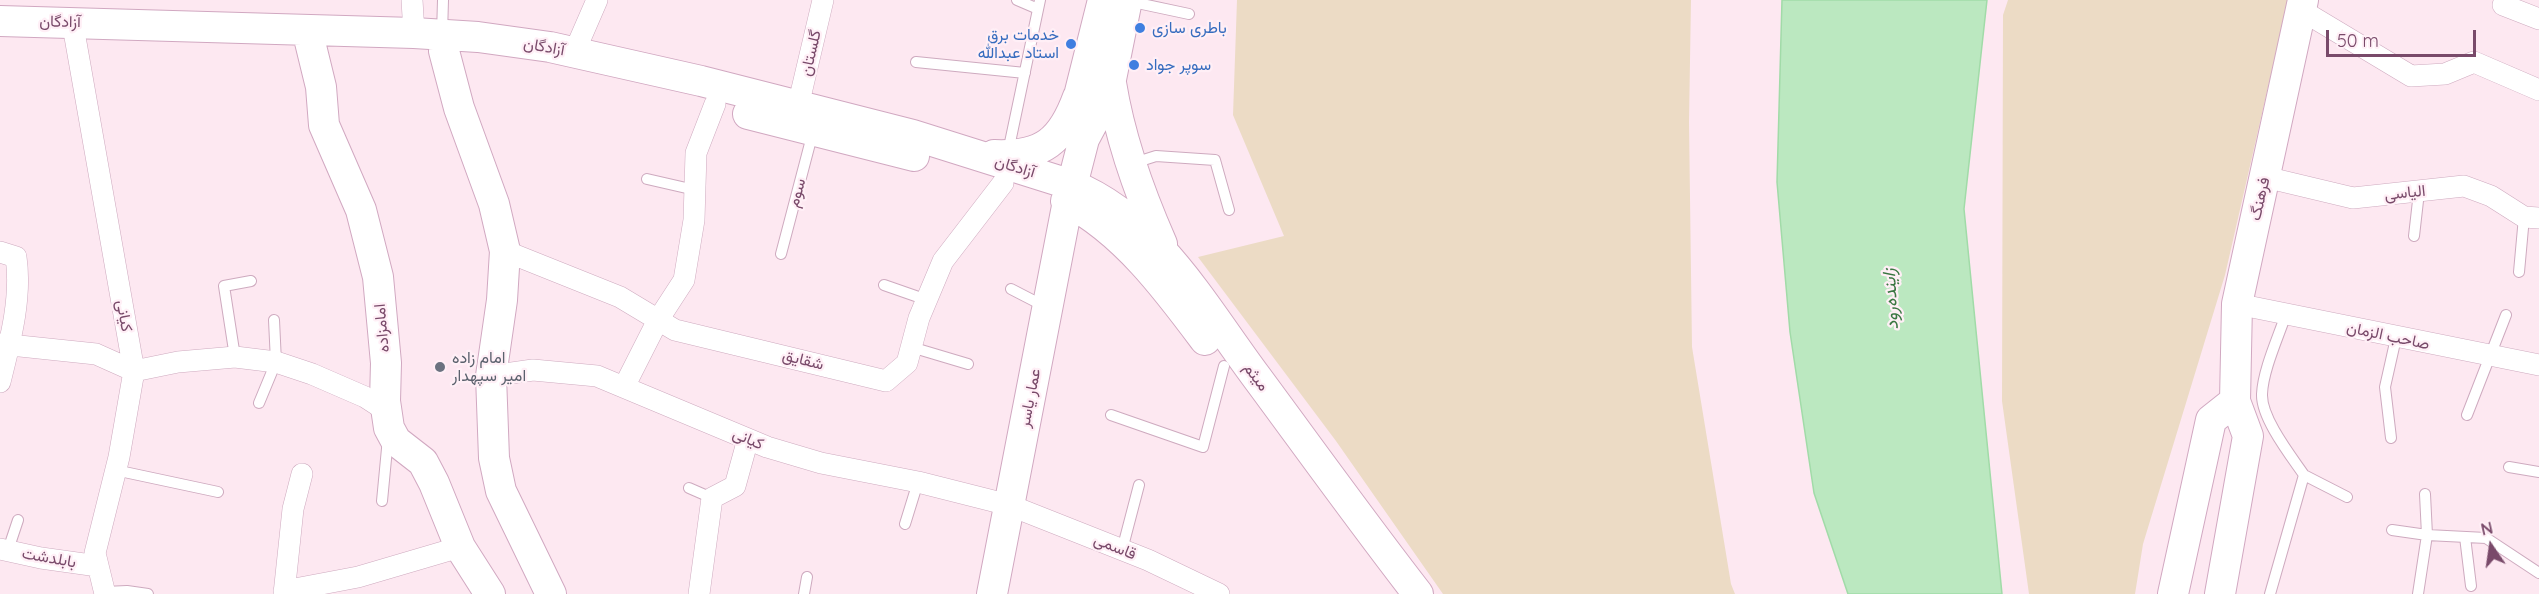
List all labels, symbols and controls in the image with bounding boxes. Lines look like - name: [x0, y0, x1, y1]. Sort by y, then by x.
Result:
- street label: آزادگان: [39, 12, 81, 32]
- place label: باطری سازی: [1152, 18, 1227, 38]
- scale bar: [2329, 18, 2479, 56]
- marker: باطری سازی: [1133, 21, 1147, 35]
- place label: خدمات برق استاد عبدالله: [978, 25, 1059, 63]
- street label: گلستان: [796, 28, 826, 78]
- text: 50 m: [2337, 29, 2379, 52]
- street label: آزادگان: [522, 34, 566, 60]
- marker: خدمات برق استاد عبدالله: [1064, 37, 1078, 51]
- place label: سوپر جواد: [1146, 55, 1211, 75]
- marker: سوپر جواد: [1127, 58, 1141, 72]
- street label: آزادگان: [992, 152, 1038, 182]
- street label: فرهنگ: [2246, 175, 2274, 223]
- street label: سوم: [784, 176, 810, 210]
- street label: الیاسی: [2383, 181, 2427, 205]
- water label: زاینده‌رود: [1879, 268, 1903, 330]
- street label: کیانی: [112, 299, 136, 333]
- street label: امامزاده: [370, 303, 394, 353]
- street label: صاحب الزمان: [2345, 318, 2431, 354]
- street label: شقایق: [780, 346, 826, 374]
- place label: امام زاده امیر سپهدار: [452, 348, 526, 386]
- street label: میثم: [1239, 359, 1273, 395]
- marker: امام زاده امیر سپهدار: [433, 360, 447, 374]
- street label: عمار یاسر: [1015, 367, 1045, 429]
- street label: کیانی: [730, 424, 766, 454]
- north arrow: [2461, 516, 2521, 576]
- text: N: [2479, 517, 2495, 540]
- street label: قاسمی: [1091, 530, 1139, 564]
- street label: بابلدشت: [20, 544, 78, 572]

